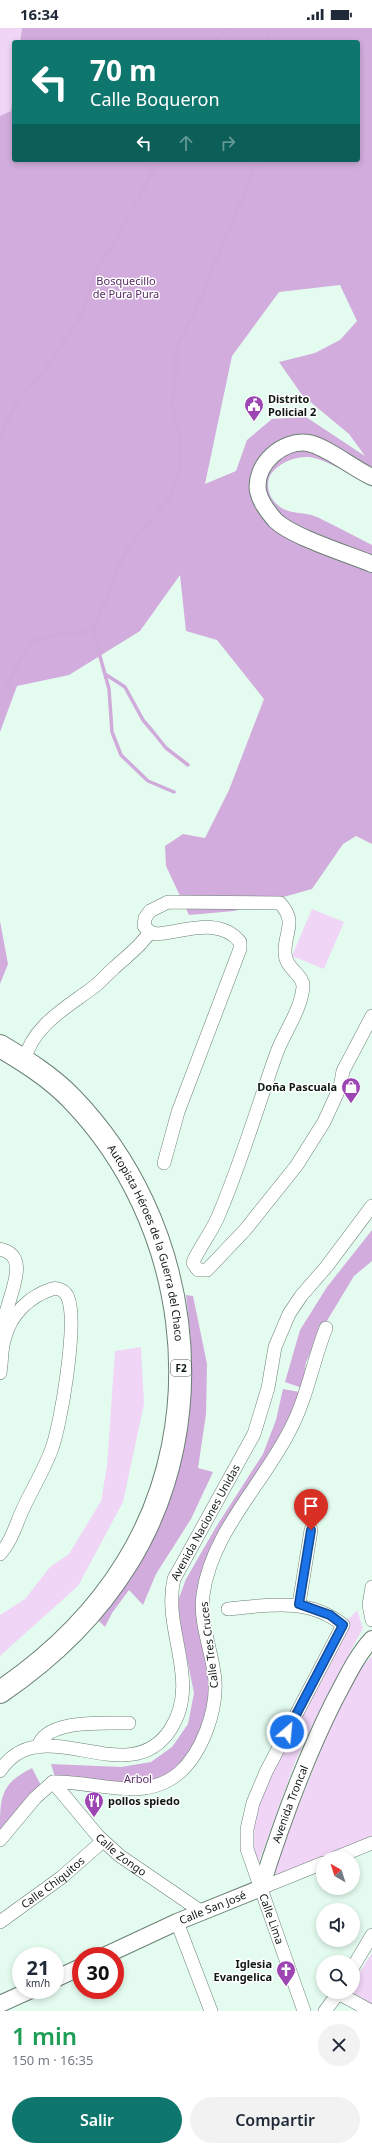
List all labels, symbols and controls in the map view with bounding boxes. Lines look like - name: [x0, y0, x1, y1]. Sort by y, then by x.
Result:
- text: 16:34: [20, 4, 59, 24]
- text: 70 m: [90, 51, 157, 89]
- icon: left: [24, 56, 76, 108]
- text: Calle Boqueron: [90, 87, 220, 111]
- icon: left: [133, 132, 155, 154]
- icon: ahead: [175, 132, 197, 154]
- icon: right: [217, 132, 239, 154]
- park label: Bosquecillo de Pura Pura: [93, 273, 159, 301]
- place label: Distrito Policial 2: [268, 391, 316, 419]
- public building icon: Distrito Policial 2: [243, 394, 265, 422]
- shop icon: Doña Pascuala: [340, 1076, 362, 1104]
- place label: Doña Pascuala: [257, 1079, 337, 1094]
- street label: Autopista Héroes de la Guerra del Chaco: [105, 1141, 187, 1342]
- road number: F2: [171, 1360, 191, 1376]
- street label: Avenida Naciones Unidas: [167, 1461, 243, 1583]
- pin: [294, 1489, 328, 1530]
- icon: arrive: [300, 1495, 322, 1517]
- street label: Calle Tres Cruces: [196, 1601, 221, 1689]
- position arrow: [266, 1711, 308, 1753]
- street label: Avenida Troncal: [268, 1763, 311, 1845]
- park label: Arbol: [124, 1771, 152, 1786]
- restaurant icon: pollos spiedo: [83, 1790, 105, 1818]
- place label: pollos spiedo: [108, 1793, 180, 1808]
- street label: Calle Zongo: [93, 1830, 150, 1879]
- north arrow: [316, 1851, 360, 1895]
- map controls: [316, 1851, 360, 1999]
- street label: Calle Chiquitos: [18, 1853, 88, 1911]
- street label: Calle San José: [177, 1887, 248, 1927]
- street label: Calle Lima: [256, 1891, 288, 1946]
- button: sound: [316, 1903, 360, 1947]
- speed limit sign: 30: [72, 1947, 124, 1999]
- text: 21: [27, 1954, 49, 1981]
- button: search: [316, 1955, 360, 1999]
- place label: Iglesia Evangelica: [213, 1956, 272, 1984]
- church icon: Iglesia Evangelica: [275, 1959, 297, 1987]
- text: km/h: [26, 1976, 50, 1990]
- text: 1 min: [12, 2019, 77, 2052]
- button: close: [318, 2024, 360, 2066]
- text: 150 m · 16:35: [12, 2051, 93, 2069]
- button: Salir: [12, 2097, 182, 2143]
- button: Compartir: [190, 2097, 360, 2143]

